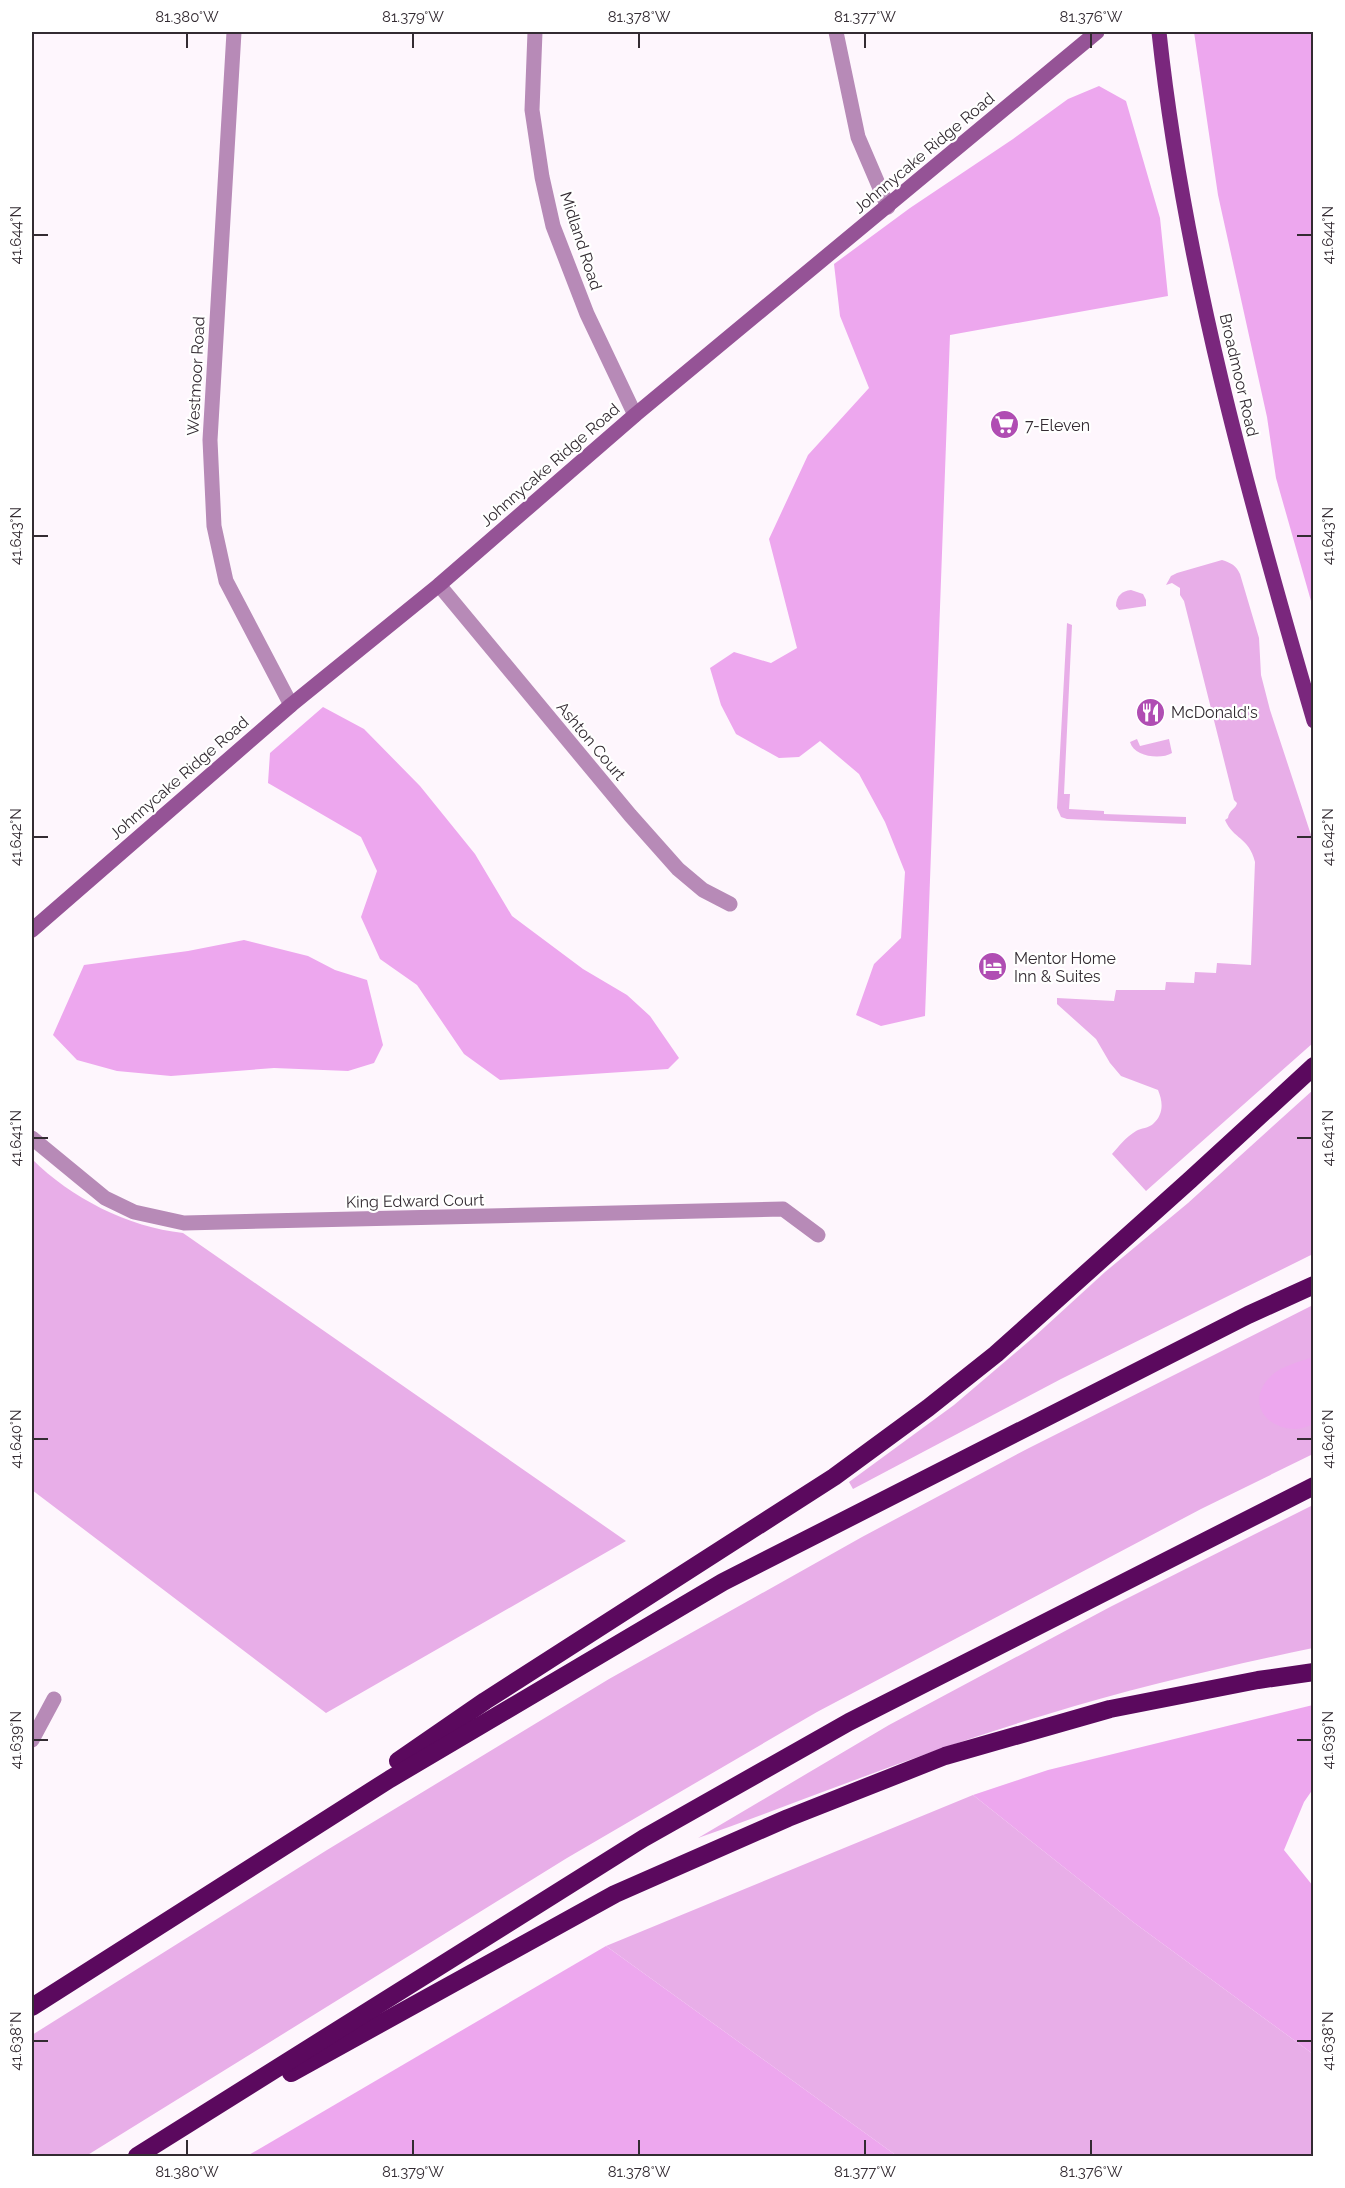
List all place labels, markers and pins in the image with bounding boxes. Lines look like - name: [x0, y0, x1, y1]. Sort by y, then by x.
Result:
- supermarket icon: 7-Eleven: [988, 409, 1020, 441]
- place label: 7-Eleven: [1025, 416, 1090, 435]
- restaurant icon: McDonald's: [1134, 696, 1166, 728]
- place label: McDonald's: [1171, 703, 1258, 722]
- place label: Mentor Home Inn & Suites: [1014, 949, 1116, 986]
- hotel icon: Mentor Home Inn & Suites: [977, 951, 1009, 983]

